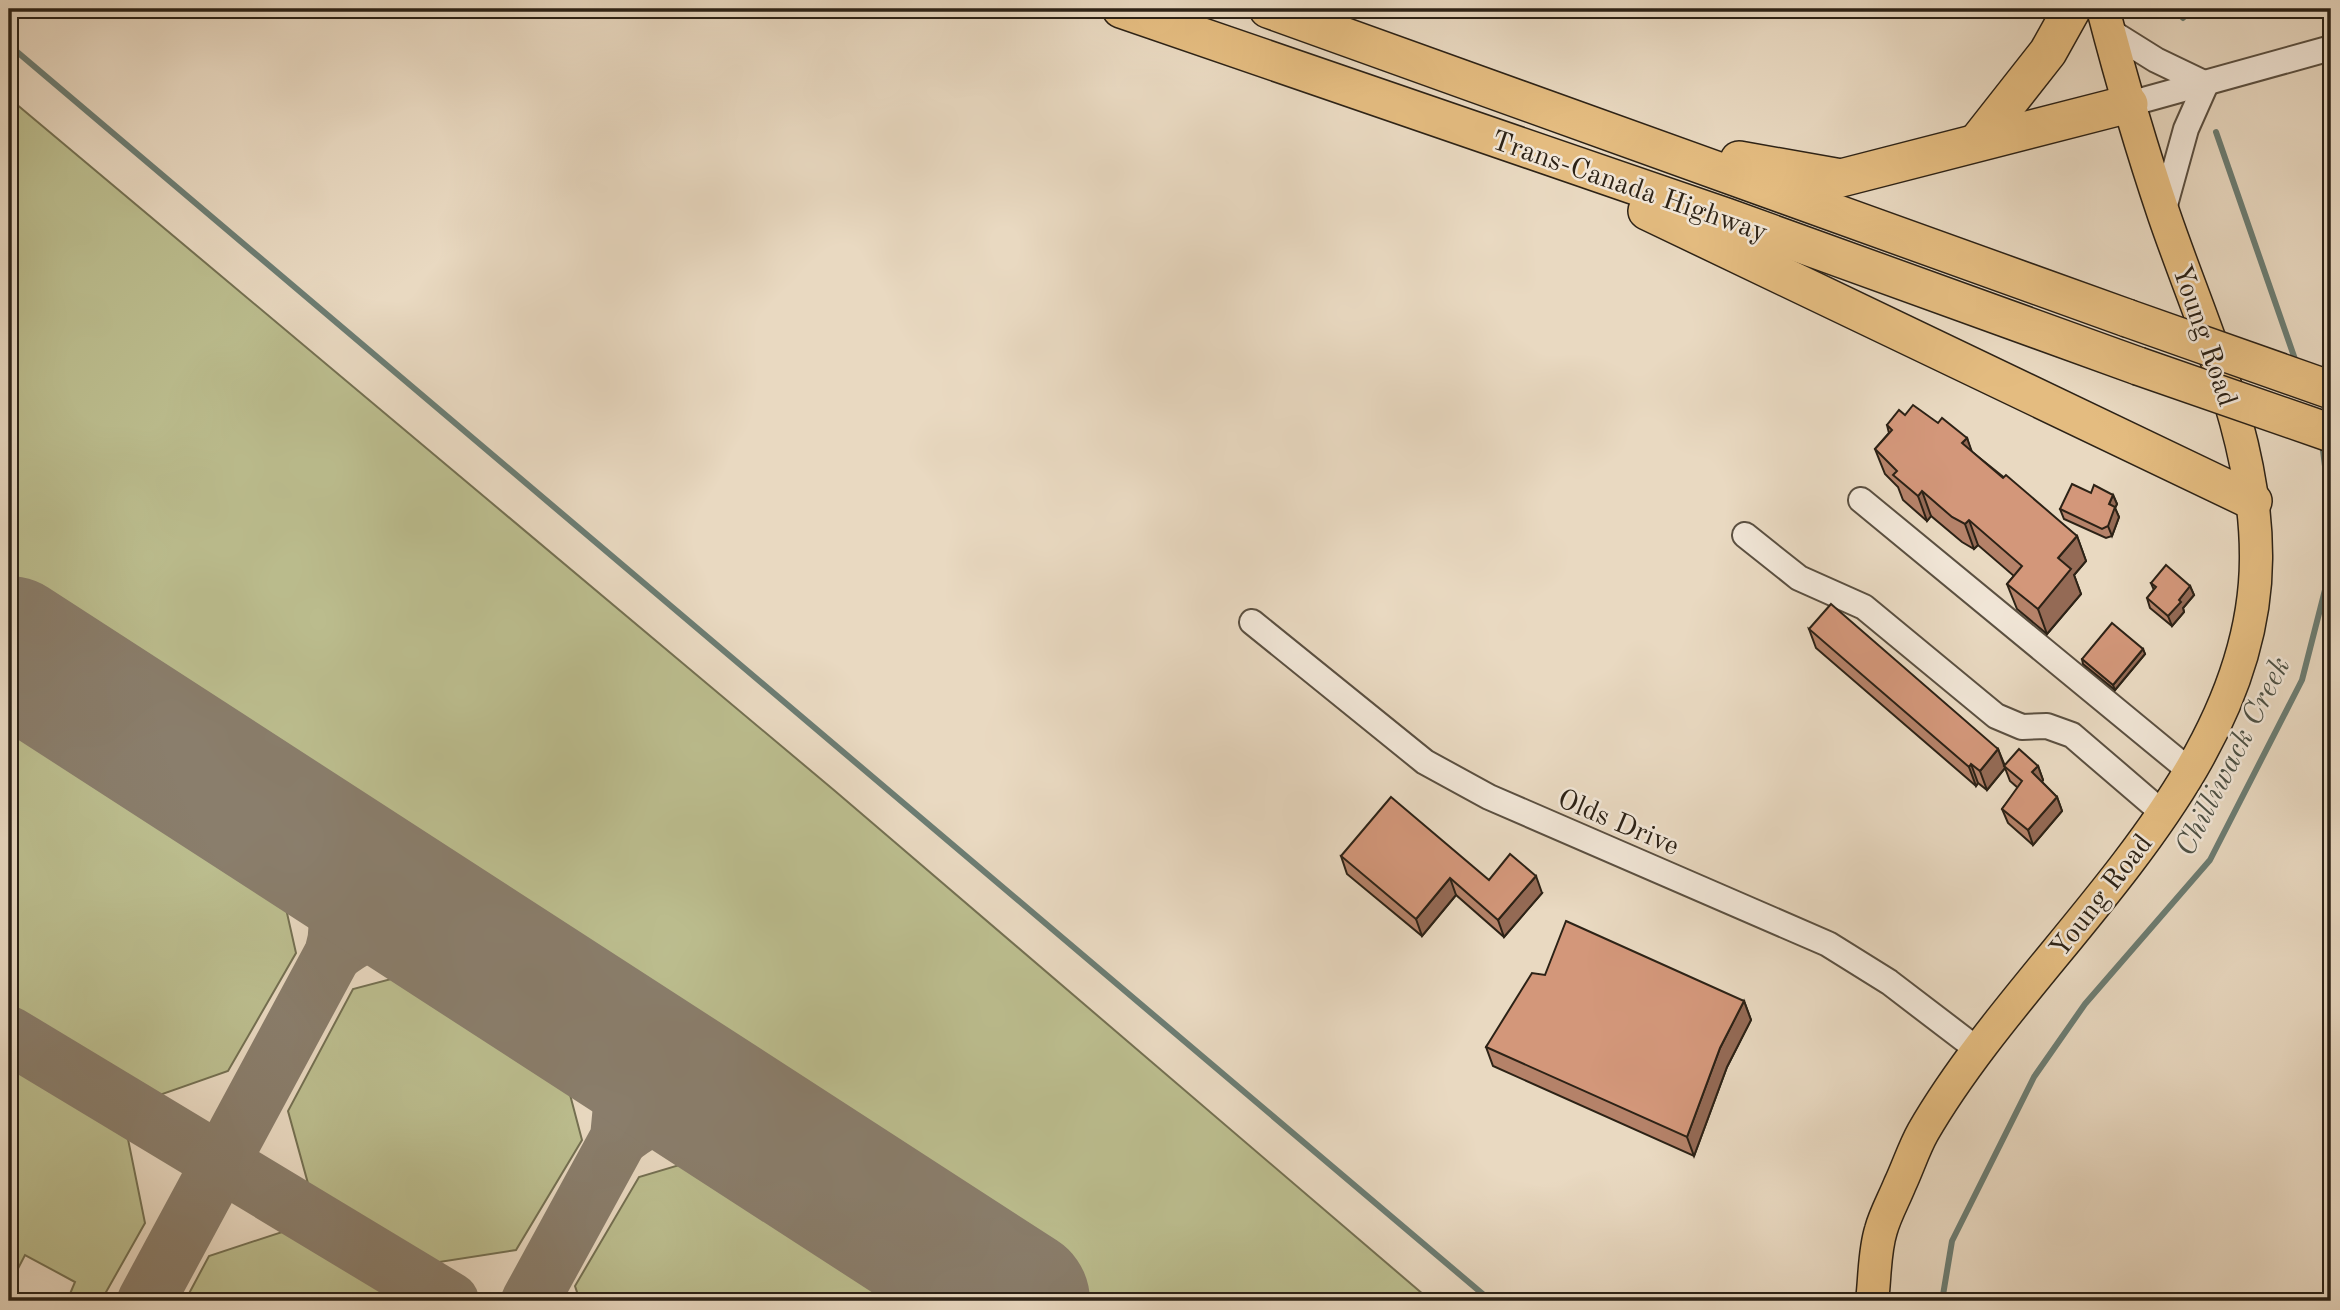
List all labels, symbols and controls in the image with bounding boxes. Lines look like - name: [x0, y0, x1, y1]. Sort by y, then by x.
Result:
- street label: Trans-Canada Highway: [1487, 127, 1771, 248]
- street label: Young Road: [2166, 262, 2240, 410]
- water label: Chilliwack Creek: [2171, 653, 2297, 861]
- street label: Olds Drive: [1553, 786, 1683, 862]
- street label: Young Road: [2046, 830, 2159, 964]

